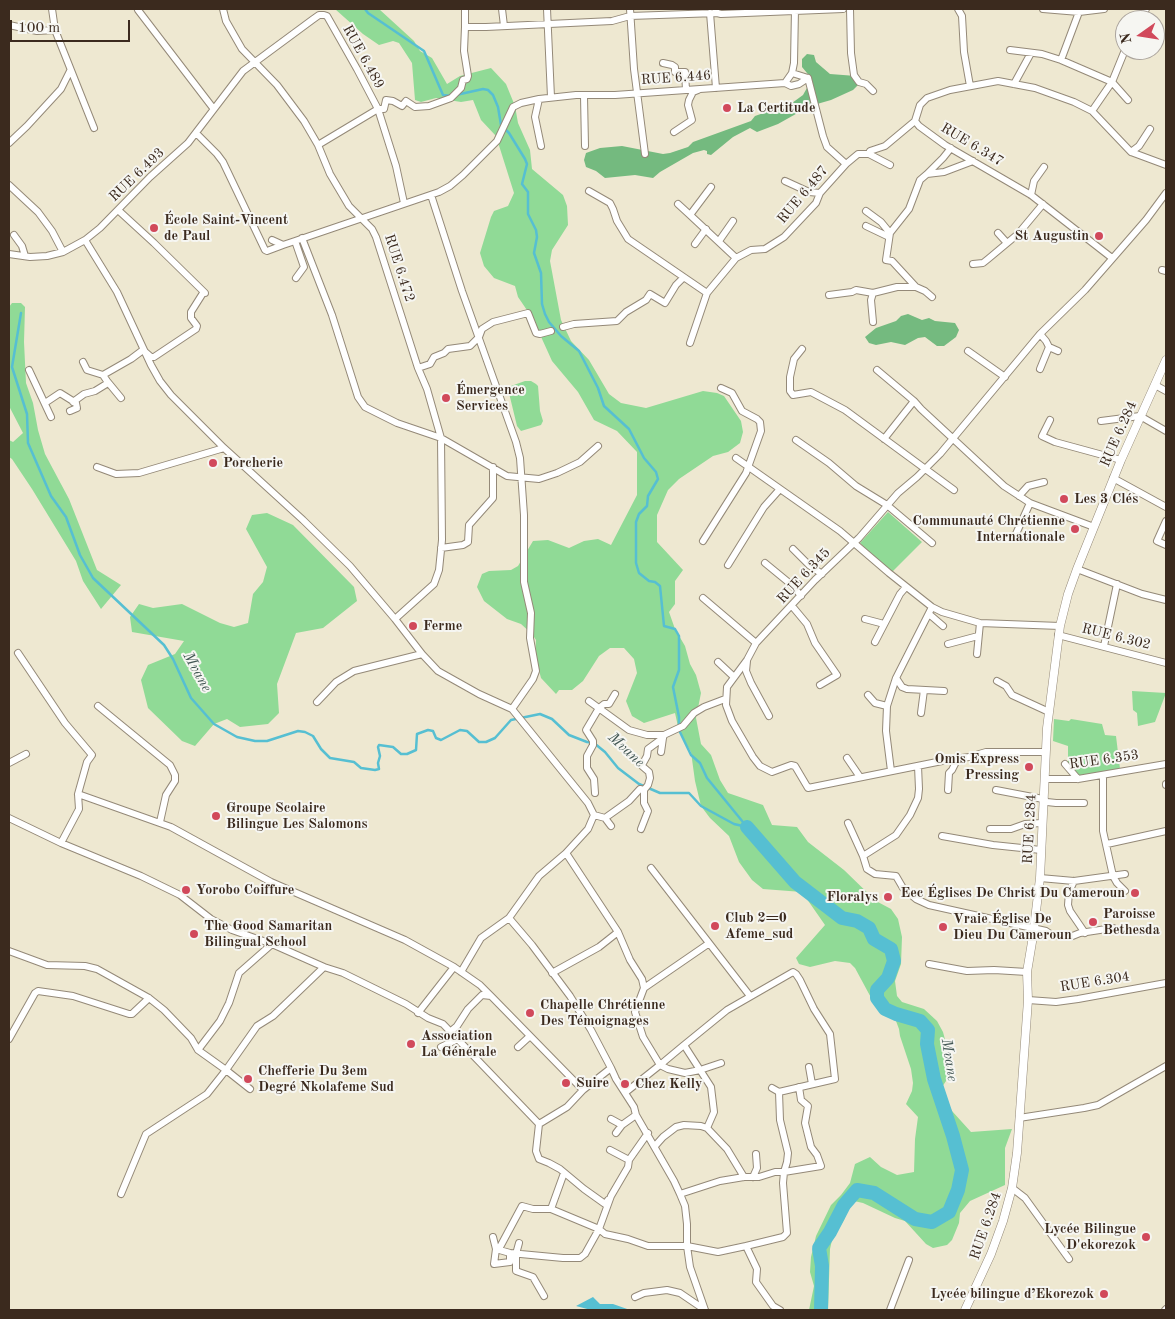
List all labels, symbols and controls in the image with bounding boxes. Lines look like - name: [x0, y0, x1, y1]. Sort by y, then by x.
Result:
- scale bar: [12, 10, 132, 42]
- north arrow: [1115, 10, 1165, 60]
- text: 100 m: [18, 21, 60, 36]
- street label: RUE 6.489: [339, 22, 387, 92]
- text: N: [1118, 31, 1134, 45]
- street label: RUE 6.446: [640, 67, 712, 89]
- place label: La Certitude: [737, 100, 816, 116]
- marker: La Certitude: [721, 102, 733, 114]
- street label: RUE 6.347: [937, 120, 1007, 170]
- street label: RUE 6.493: [106, 144, 168, 206]
- street label: RUE 6.487: [774, 163, 832, 227]
- place label: École Saint-Vincent de Paul: [164, 212, 288, 244]
- marker: École Saint-Vincent de Paul: [148, 222, 160, 234]
- place label: St Augustin: [1015, 228, 1089, 244]
- marker: St Augustin: [1093, 230, 1105, 242]
- street label: RUE 6.472: [380, 232, 418, 304]
- place label: Émergence Services: [456, 382, 525, 414]
- marker: Émergence Services: [440, 392, 452, 404]
- street label: RUE 6.284: [1097, 398, 1141, 470]
- place label: Porcherie: [223, 455, 283, 471]
- marker: Porcherie: [207, 457, 219, 469]
- place label: Les 3 Clés: [1074, 491, 1138, 507]
- marker: Les 3 Clés: [1058, 493, 1070, 505]
- place label: Communauté Chrétienne Internationale: [913, 513, 1065, 546]
- marker: Communauté Chrétienne Internationale: [1069, 523, 1081, 535]
- street label: RUE 6.345: [774, 545, 834, 607]
- place label: Ferme: [423, 618, 462, 634]
- marker: Ferme: [407, 620, 419, 632]
- street label: RUE 6.302: [1080, 620, 1152, 654]
- water label: Mvane: [179, 649, 215, 695]
- water label: Mvane: [604, 729, 648, 771]
- street label: RUE 6.353: [1068, 747, 1140, 773]
- place label: Omis Express Pressing: [934, 751, 1019, 784]
- marker: Omis Express Pressing: [1023, 761, 1035, 773]
- street label: RUE 6.284: [1020, 793, 1040, 865]
- place label: Groupe Scolaire Bilingue Les Salomons: [226, 800, 367, 832]
- marker: Groupe Scolaire Bilingue Les Salomons: [210, 810, 222, 822]
- place label: Yorobo Coiffure: [196, 882, 294, 898]
- marker: Yorobo Coiffure: [180, 884, 192, 896]
- place label: Eec Églises De Christ Du Cameroun: [901, 885, 1125, 901]
- marker: Eec Églises De Christ Du Cameroun: [1129, 887, 1141, 899]
- place label: Floralys: [826, 889, 878, 905]
- marker: Floralys: [882, 891, 894, 903]
- place label: Paroisse Bethesda: [1103, 906, 1160, 939]
- place label: Club 2=0 Afeme_sud: [725, 910, 793, 942]
- place label: Vraie Église De Dieu Du Cameroun: [953, 911, 1072, 944]
- marker: Paroisse Bethesda: [1087, 916, 1099, 928]
- place label: The Good Samaritan Bilingual School: [204, 918, 332, 950]
- marker: Club 2=0 Afeme_sud: [709, 920, 721, 932]
- marker: Vraie Église De Dieu Du Cameroun: [937, 921, 949, 933]
- marker: The Good Samaritan Bilingual School: [188, 928, 200, 940]
- street label: RUE 6.304: [1059, 968, 1131, 996]
- place label: Chapelle Chrétienne Des Témoignages: [540, 997, 665, 1030]
- marker: Chapelle Chrétienne Des Témoignages: [524, 1007, 536, 1019]
- place label: Association La Générale: [421, 1028, 497, 1060]
- water label: Mvane: [937, 1037, 961, 1083]
- marker: Association La Générale: [405, 1038, 417, 1050]
- place label: Chefferie Du 3em Degré Nkolafeme Sud: [258, 1063, 394, 1096]
- marker: Chefferie Du 3em Degré Nkolafeme Sud: [242, 1073, 254, 1085]
- place label: Suire: [576, 1075, 609, 1091]
- place label: Chez Kelly: [635, 1076, 702, 1092]
- marker: Suire: [560, 1077, 572, 1089]
- marker: Chez Kelly: [619, 1078, 631, 1090]
- street label: RUE 6.284: [967, 1190, 1005, 1262]
- place label: Lycée Bilingue D'ekorezok: [1044, 1221, 1136, 1254]
- marker: Lycée Bilingue D'ekorezok: [1140, 1231, 1152, 1243]
- place label: Lycée bilingue d’Ekorezok: [930, 1286, 1094, 1302]
- marker: Lycée bilingue d’Ekorezok: [1098, 1288, 1110, 1300]

